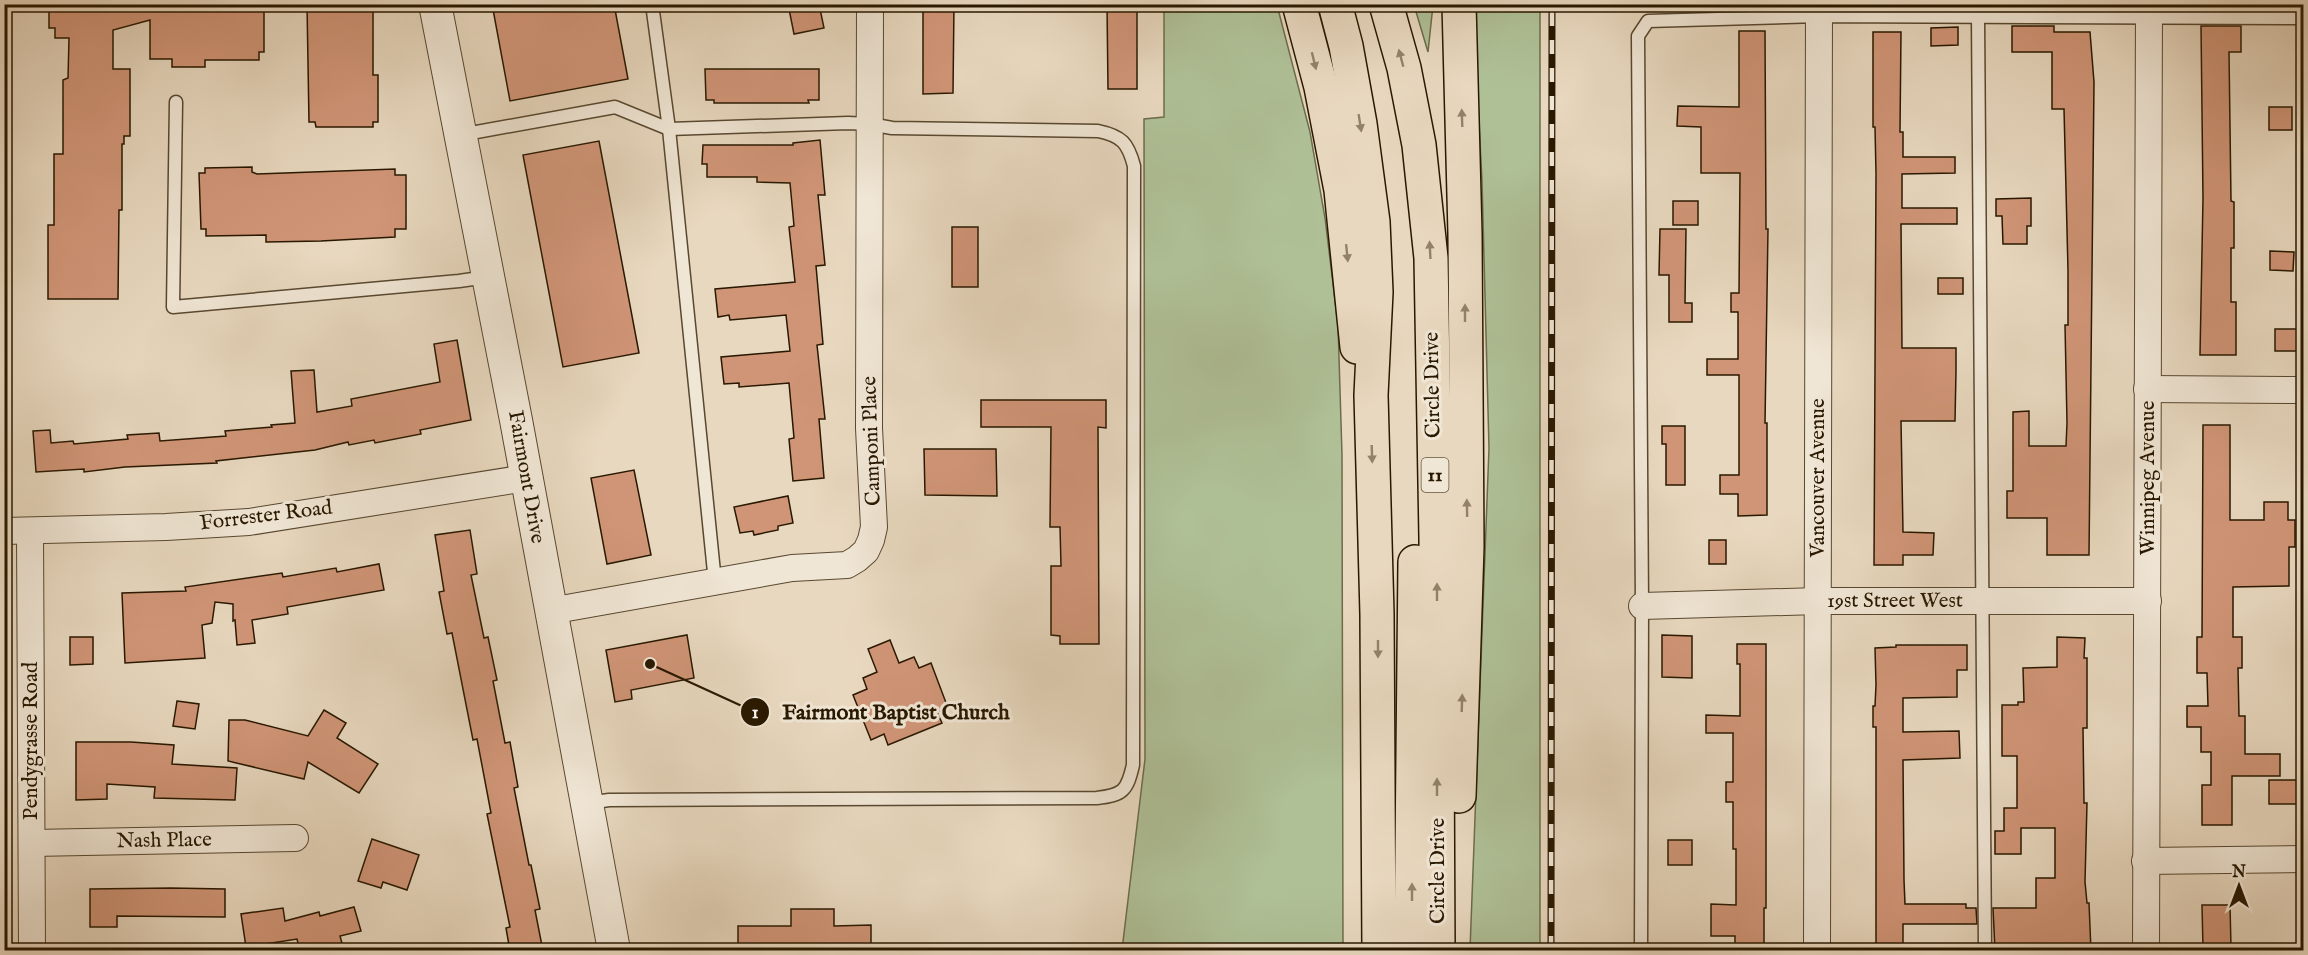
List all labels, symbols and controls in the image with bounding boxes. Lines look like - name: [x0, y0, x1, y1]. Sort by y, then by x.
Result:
- one-way arrow: [1396, 48, 1405, 66]
- one-way arrow: [1310, 52, 1320, 70]
- one-way arrow: [1457, 109, 1467, 128]
- one-way arrow: [1355, 114, 1364, 133]
- one-way arrow: [1425, 241, 1435, 260]
- one-way arrow: [1342, 244, 1352, 263]
- one-way arrow: [1460, 304, 1470, 323]
- street label: Circle Drive: [1419, 331, 1447, 438]
- street label: Camponi Place: [856, 375, 888, 506]
- street label: Vancouver Avenue: [1805, 398, 1832, 559]
- street label: Winnipeg Avenue: [2135, 400, 2162, 555]
- street label: Fairmont Drive: [501, 408, 551, 546]
- one-way arrow: [1368, 444, 1377, 463]
- road number: 11: [1422, 458, 1448, 492]
- street label: Forrester Road: [198, 494, 335, 538]
- one-way arrow: [1462, 499, 1472, 518]
- one-way arrow: [1432, 583, 1442, 602]
- street label: 19st Street West: [1827, 588, 1963, 615]
- one-way arrow: [1373, 639, 1383, 658]
- street label: Pendygrasse Road: [18, 661, 45, 820]
- callout: Fairmont Baptist Church: [740, 692, 1021, 732]
- one-way arrow: [1457, 694, 1467, 713]
- text: Fairmont Baptist Church: [782, 699, 1010, 727]
- text: 1: [752, 702, 759, 725]
- one-way arrow: [1432, 778, 1442, 797]
- street label: Circle Drive: [1425, 818, 1452, 924]
- street label: Nash Place: [116, 827, 212, 855]
- north arrow: [2209, 856, 2269, 916]
- text: N: [2231, 863, 2246, 883]
- one-way arrow: [1407, 883, 1416, 902]

